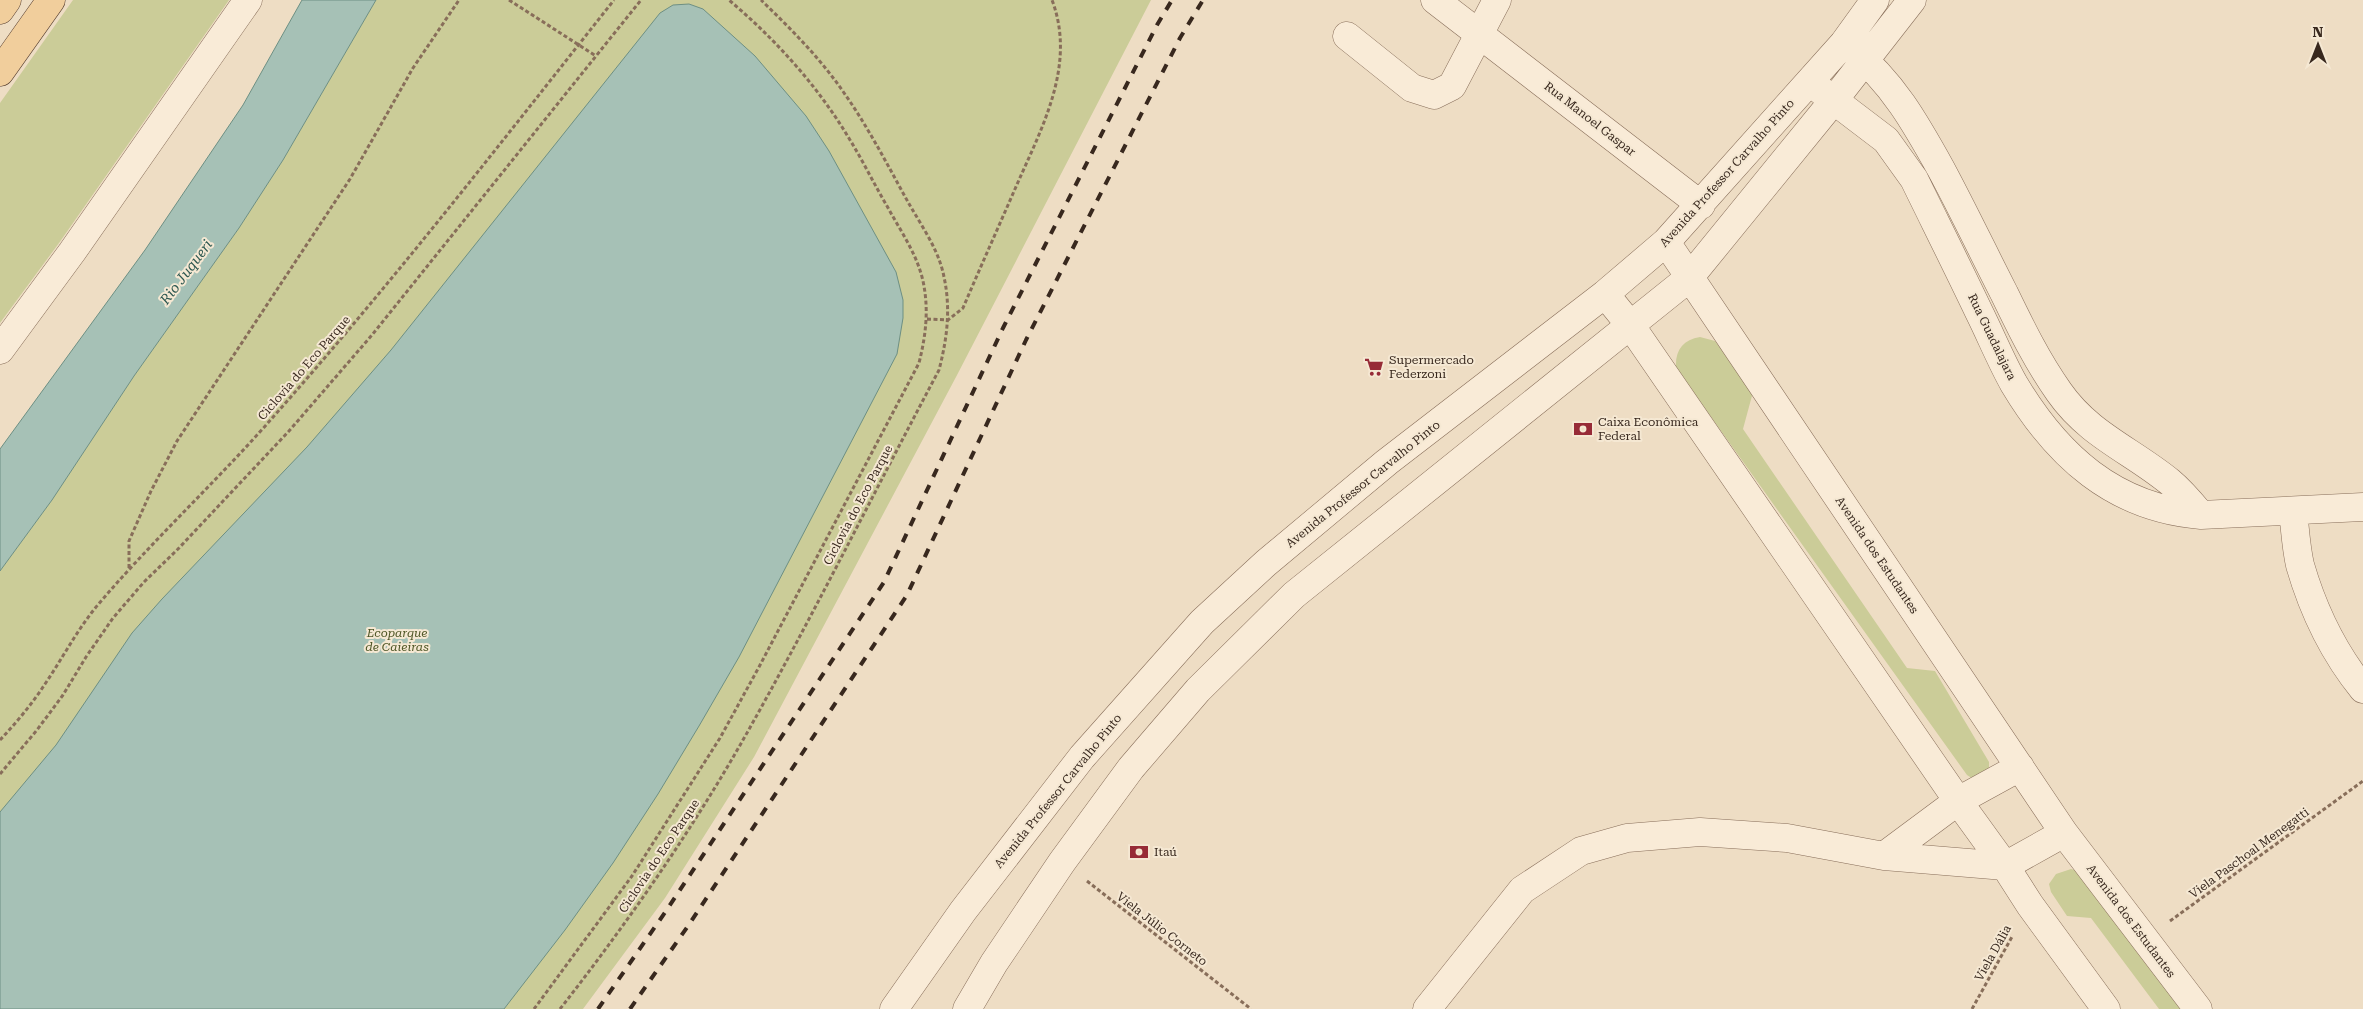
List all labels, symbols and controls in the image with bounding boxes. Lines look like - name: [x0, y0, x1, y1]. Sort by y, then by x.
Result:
- north arrow: [2293, 20, 2343, 70]
- text: N: [2313, 24, 2324, 40]
- street label: Rua Manoel Gaspar: [1542, 79, 1639, 159]
- street label: Avenida Professor Carvalho Pinto: [1657, 96, 1797, 250]
- water label: Rio Juqueri: [156, 237, 215, 308]
- street label: Rua Guadalajara: [1965, 292, 2019, 383]
- street label: Ciclovia do Eco Parque: [255, 313, 353, 423]
- place label: Supermercado Federzoni: [1389, 353, 1474, 381]
- supermarket icon: Supermercado Federzoni: [1363, 356, 1385, 378]
- place label: Caixa Econômica Federal: [1598, 415, 1699, 443]
- street label: Avenida Professor Carvalho Pinto: [1283, 417, 1443, 551]
- bank icon: Caixa Econômica Federal: [1572, 418, 1594, 440]
- street label: Ciclovia do Eco Parque: [820, 442, 896, 567]
- street label: Avenida dos Estudantes: [1833, 494, 1922, 616]
- park label: Ecoparque de Caieiras: [365, 626, 429, 654]
- street label: Avenida Professor Carvalho Pinto: [991, 711, 1125, 871]
- street label: Ciclovia do Eco Parque: [616, 796, 702, 915]
- street label: Viela Paschoal Menegatti: [2186, 805, 2312, 901]
- bank icon: Itaú: [1128, 841, 1150, 863]
- place label: Itaú: [1154, 845, 1177, 859]
- street label: Avenida dos Estudantes: [2084, 862, 2178, 981]
- street label: Viela Júlio Corneto: [1114, 889, 1210, 969]
- street label: Viela Dália: [1972, 922, 2014, 983]

